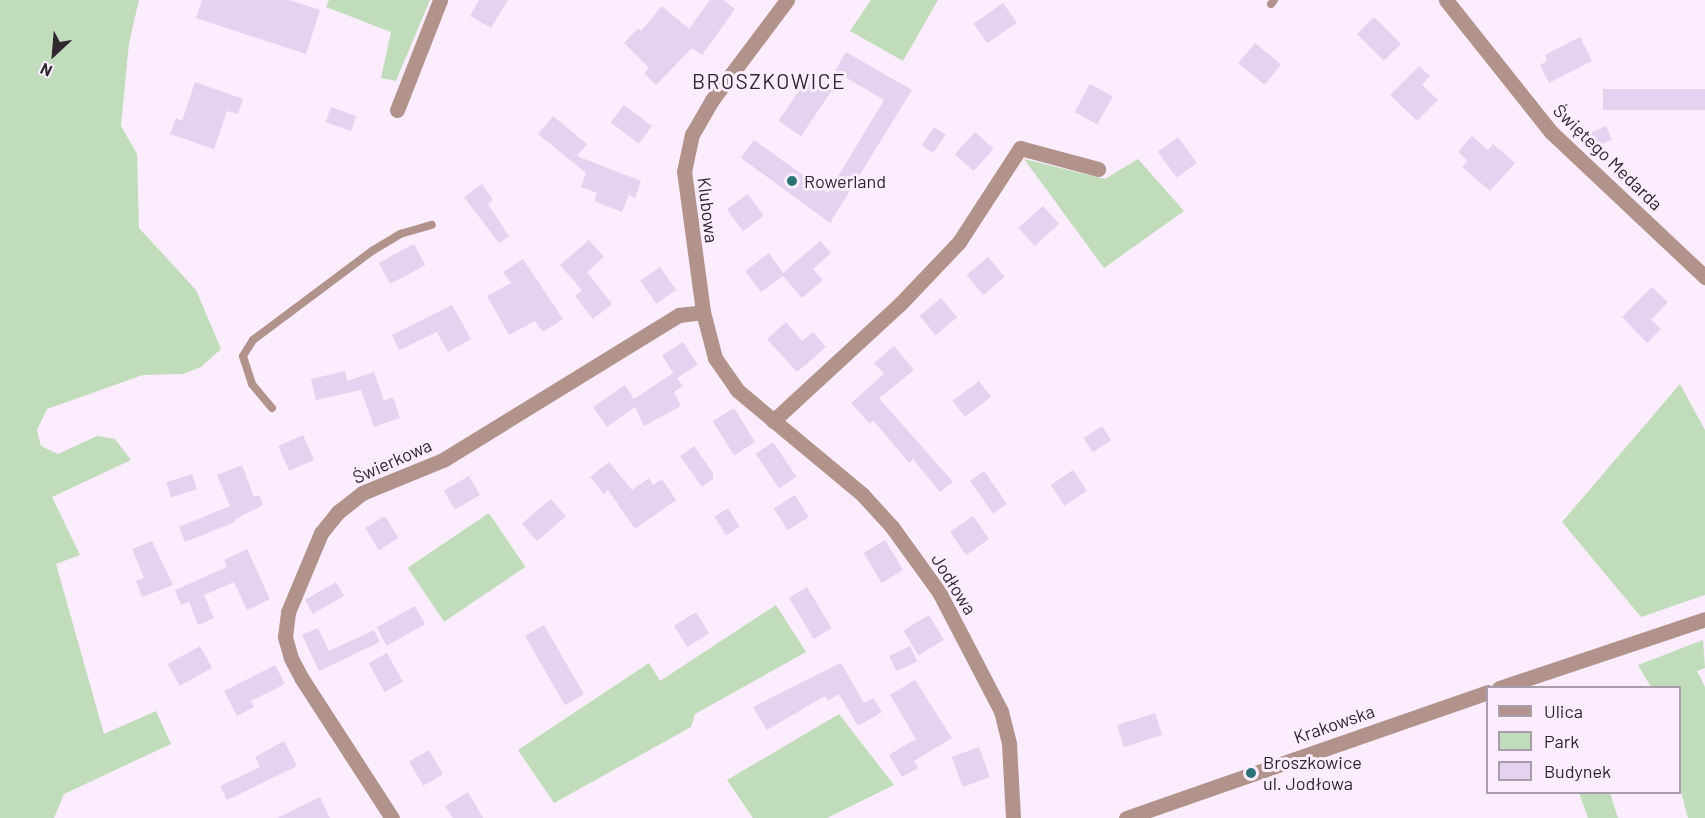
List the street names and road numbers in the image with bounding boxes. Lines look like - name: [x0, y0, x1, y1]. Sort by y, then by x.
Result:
- street label: Świętego Medarda: [1549, 99, 1667, 215]
- street label: Klubowa: [693, 176, 723, 244]
- street label: Świerkowa: [349, 434, 435, 488]
- street label: Jodłowa: [927, 550, 981, 618]
- street label: Krakowska: [1291, 700, 1377, 748]

